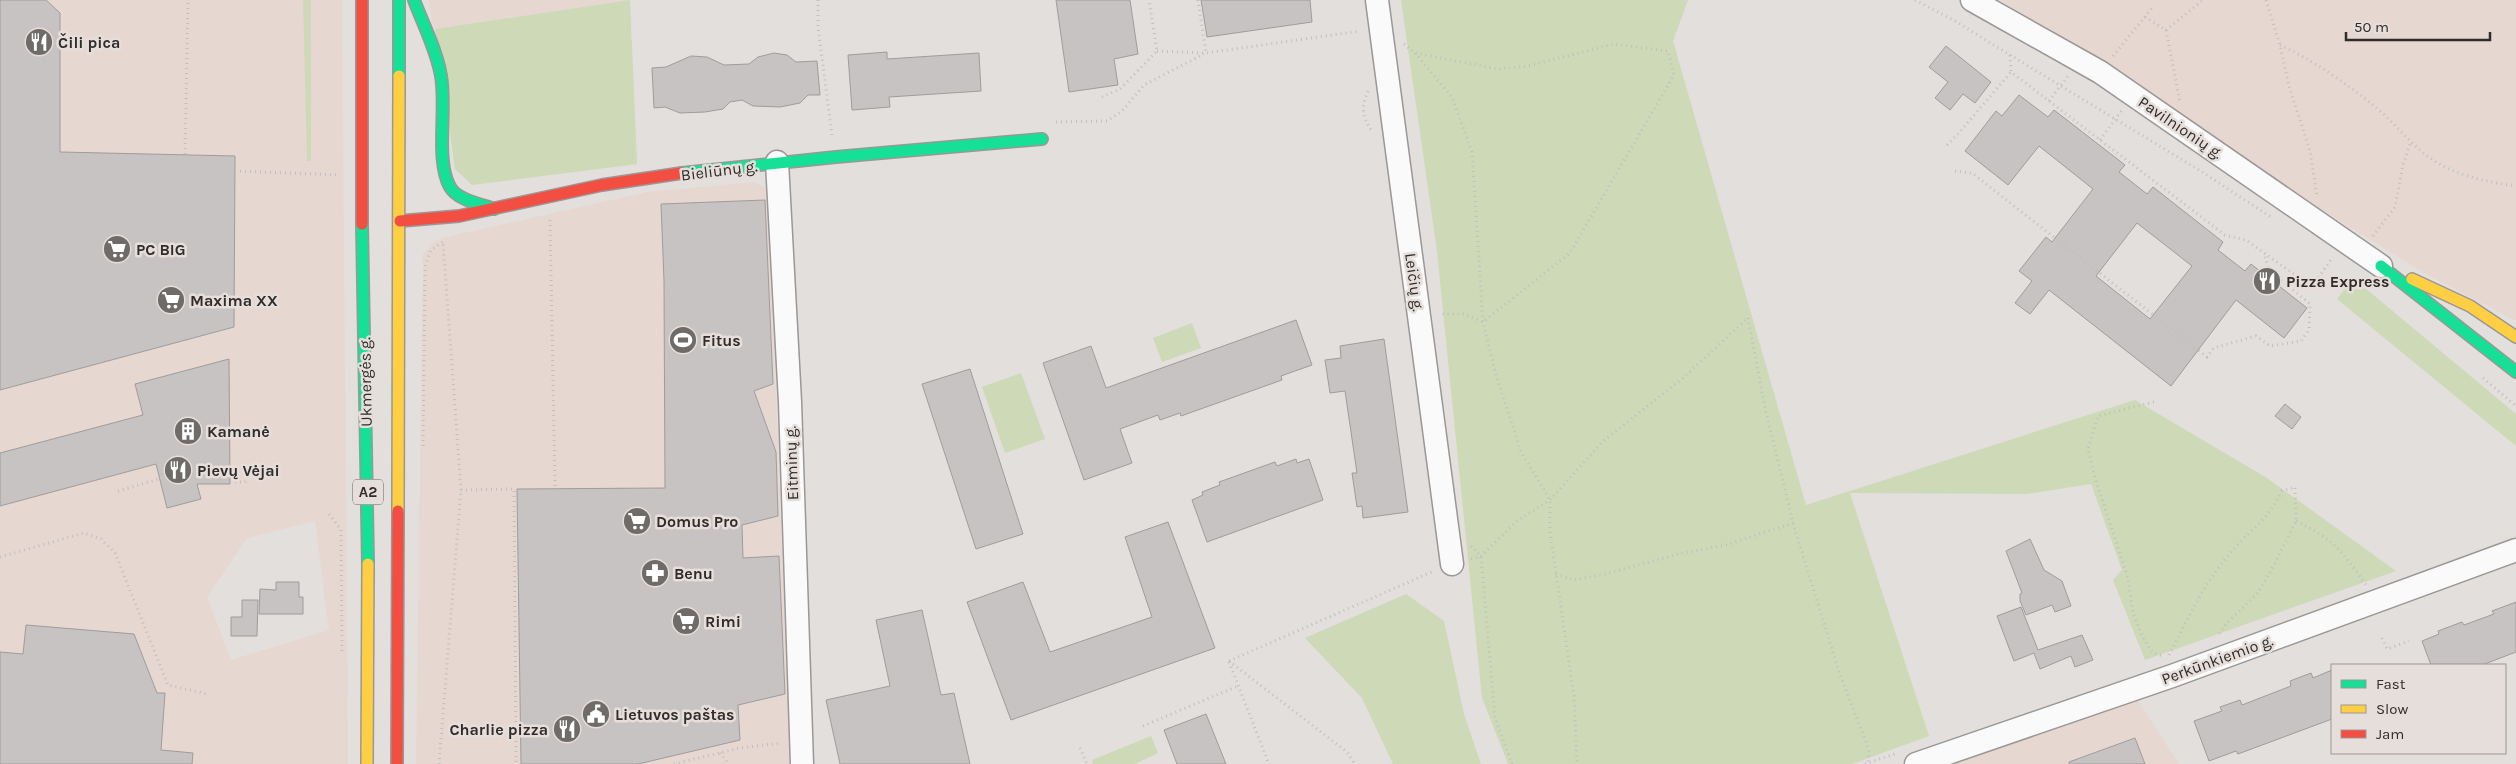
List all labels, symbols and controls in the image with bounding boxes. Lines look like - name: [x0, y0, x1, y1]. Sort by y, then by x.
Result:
- scale bar: [2346, 10, 2490, 42]
- text: 50 m: [2354, 18, 2389, 36]
- restaurant icon: Čili pica: [24, 27, 54, 57]
- place label: Čili pica: [58, 32, 120, 52]
- street label: Pavilnionių g.: [2135, 92, 2227, 163]
- street label: Bieliūnų g.: [680, 156, 759, 185]
- supermarket icon: PC BIG: [102, 234, 132, 264]
- place label: PC BIG: [136, 240, 186, 259]
- street label: Leičių g.: [1401, 252, 1428, 313]
- restaurant icon: Pizza Express: [2252, 266, 2282, 296]
- place label: Pizza Express: [2286, 272, 2389, 291]
- supermarket icon: Maxima XX: [156, 285, 186, 315]
- place label: Maxima XX: [190, 291, 278, 310]
- sports icon: Fitus: [668, 325, 698, 355]
- place label: Fitus: [702, 331, 741, 350]
- street label: Ukmergės g.: [355, 337, 376, 427]
- building icon: Kamanė: [173, 416, 203, 446]
- place label: Kamanė: [207, 422, 270, 441]
- street label: Eitminų g.: [781, 425, 802, 501]
- restaurant icon: Pievų Vėjai: [163, 455, 193, 485]
- place label: Pievų Vėjai: [197, 461, 280, 480]
- road number: A2: [353, 480, 383, 504]
- supermarket icon: Domus Pro: [622, 506, 652, 536]
- place label: Domus Pro: [656, 512, 738, 531]
- pharmacy icon: Benu: [640, 558, 670, 588]
- place label: Benu: [674, 564, 713, 583]
- supermarket icon: Rimi: [671, 606, 701, 636]
- place label: Rimi: [705, 612, 741, 631]
- street label: Perkūnkiemio g.: [2159, 630, 2276, 688]
- legend: [2331, 664, 2506, 754]
- text: Fast: [2376, 675, 2406, 693]
- public building icon: Lietuvos paštas: [581, 699, 611, 729]
- text: Slow: [2376, 700, 2408, 718]
- place label: Lietuvos paštas: [615, 705, 735, 724]
- restaurant icon: Charlie pizza: [552, 714, 582, 744]
- place label: Charlie pizza: [449, 720, 548, 739]
- text: Jam: [2376, 725, 2404, 743]

